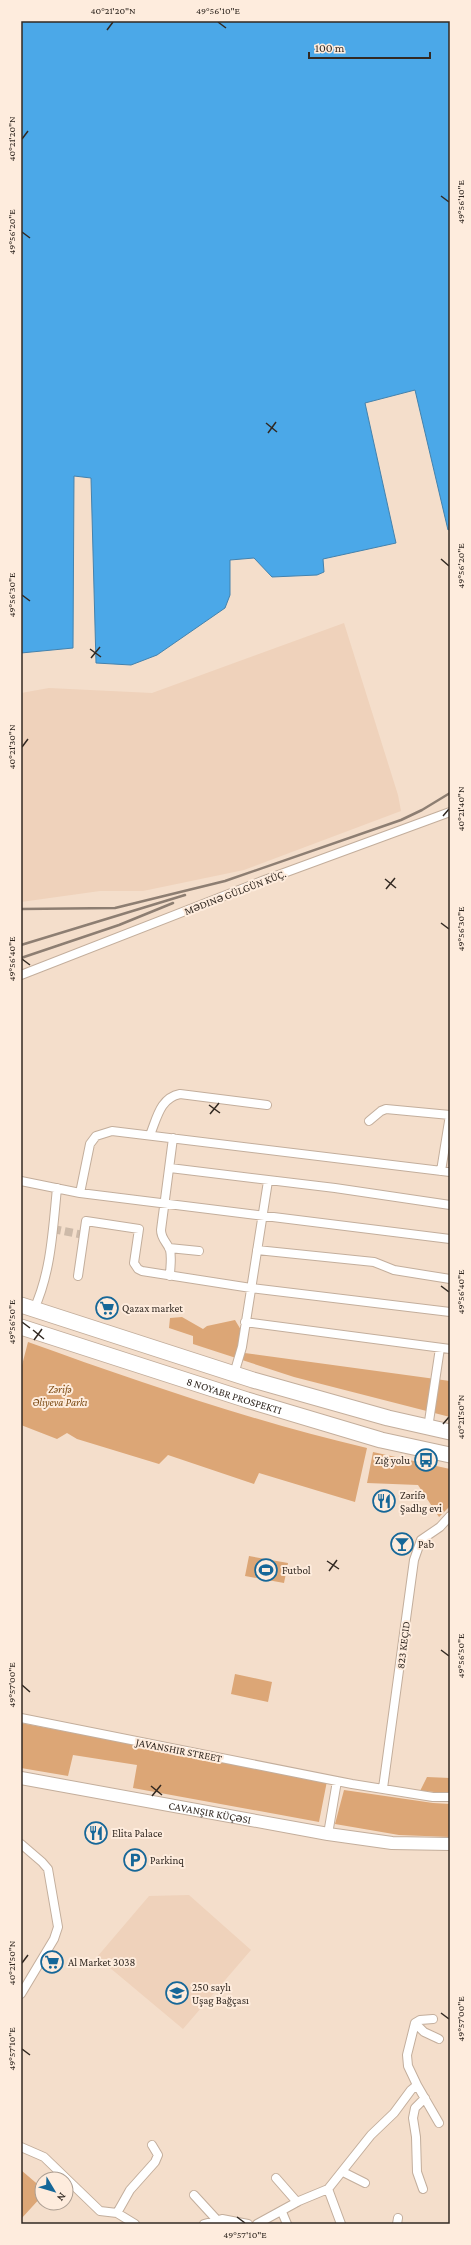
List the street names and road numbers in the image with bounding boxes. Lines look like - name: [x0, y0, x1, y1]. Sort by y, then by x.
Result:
- street label: MƏDINƏ GÜLGÜN KÜÇ.: [182, 867, 288, 918]
- street label: 8 NOYABR PROSPEKTI: [185, 1375, 283, 1416]
- street label: 823 KEÇID: [394, 1621, 413, 1670]
- street label: JAVANSHIR STREET: [134, 1736, 223, 1765]
- street label: CAVANŞIR KÜÇƏSI: [168, 1799, 252, 1826]

